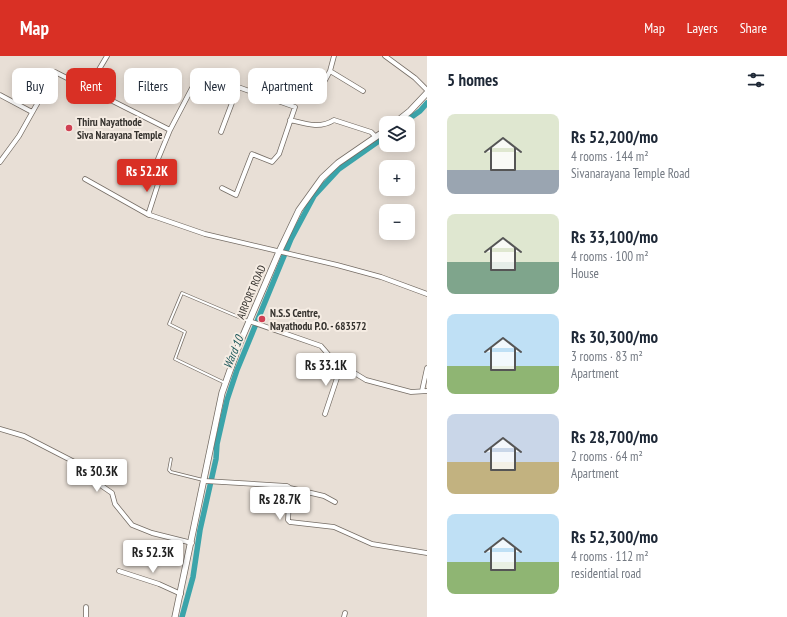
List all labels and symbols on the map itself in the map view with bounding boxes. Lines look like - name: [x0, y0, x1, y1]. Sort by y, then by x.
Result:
- place label: Thiru Nayathode Siva Narayana Temple: [77, 115, 163, 142]
- marker: Thiru Nayathode Siva Narayana Temple: [64, 123, 74, 133]
- pin: Rs 52.2K: [106, 159, 188, 193]
- street label: AIRPORT ROAD: [233, 263, 269, 321]
- place label: N.S.S Centre, Nayathodu P.O. - 683572: [270, 306, 367, 333]
- marker: N.S.S Centre, Nayathodu P.O. - 683572: [257, 314, 267, 324]
- water label: Ward 10: [220, 332, 247, 371]
- pin: Rs 33.1K: [285, 353, 367, 387]
- pin: Rs 30.3K: [56, 459, 138, 493]
- pin: Rs 28.7K: [239, 487, 321, 521]
- pin: Rs 52.3K: [112, 540, 194, 574]

